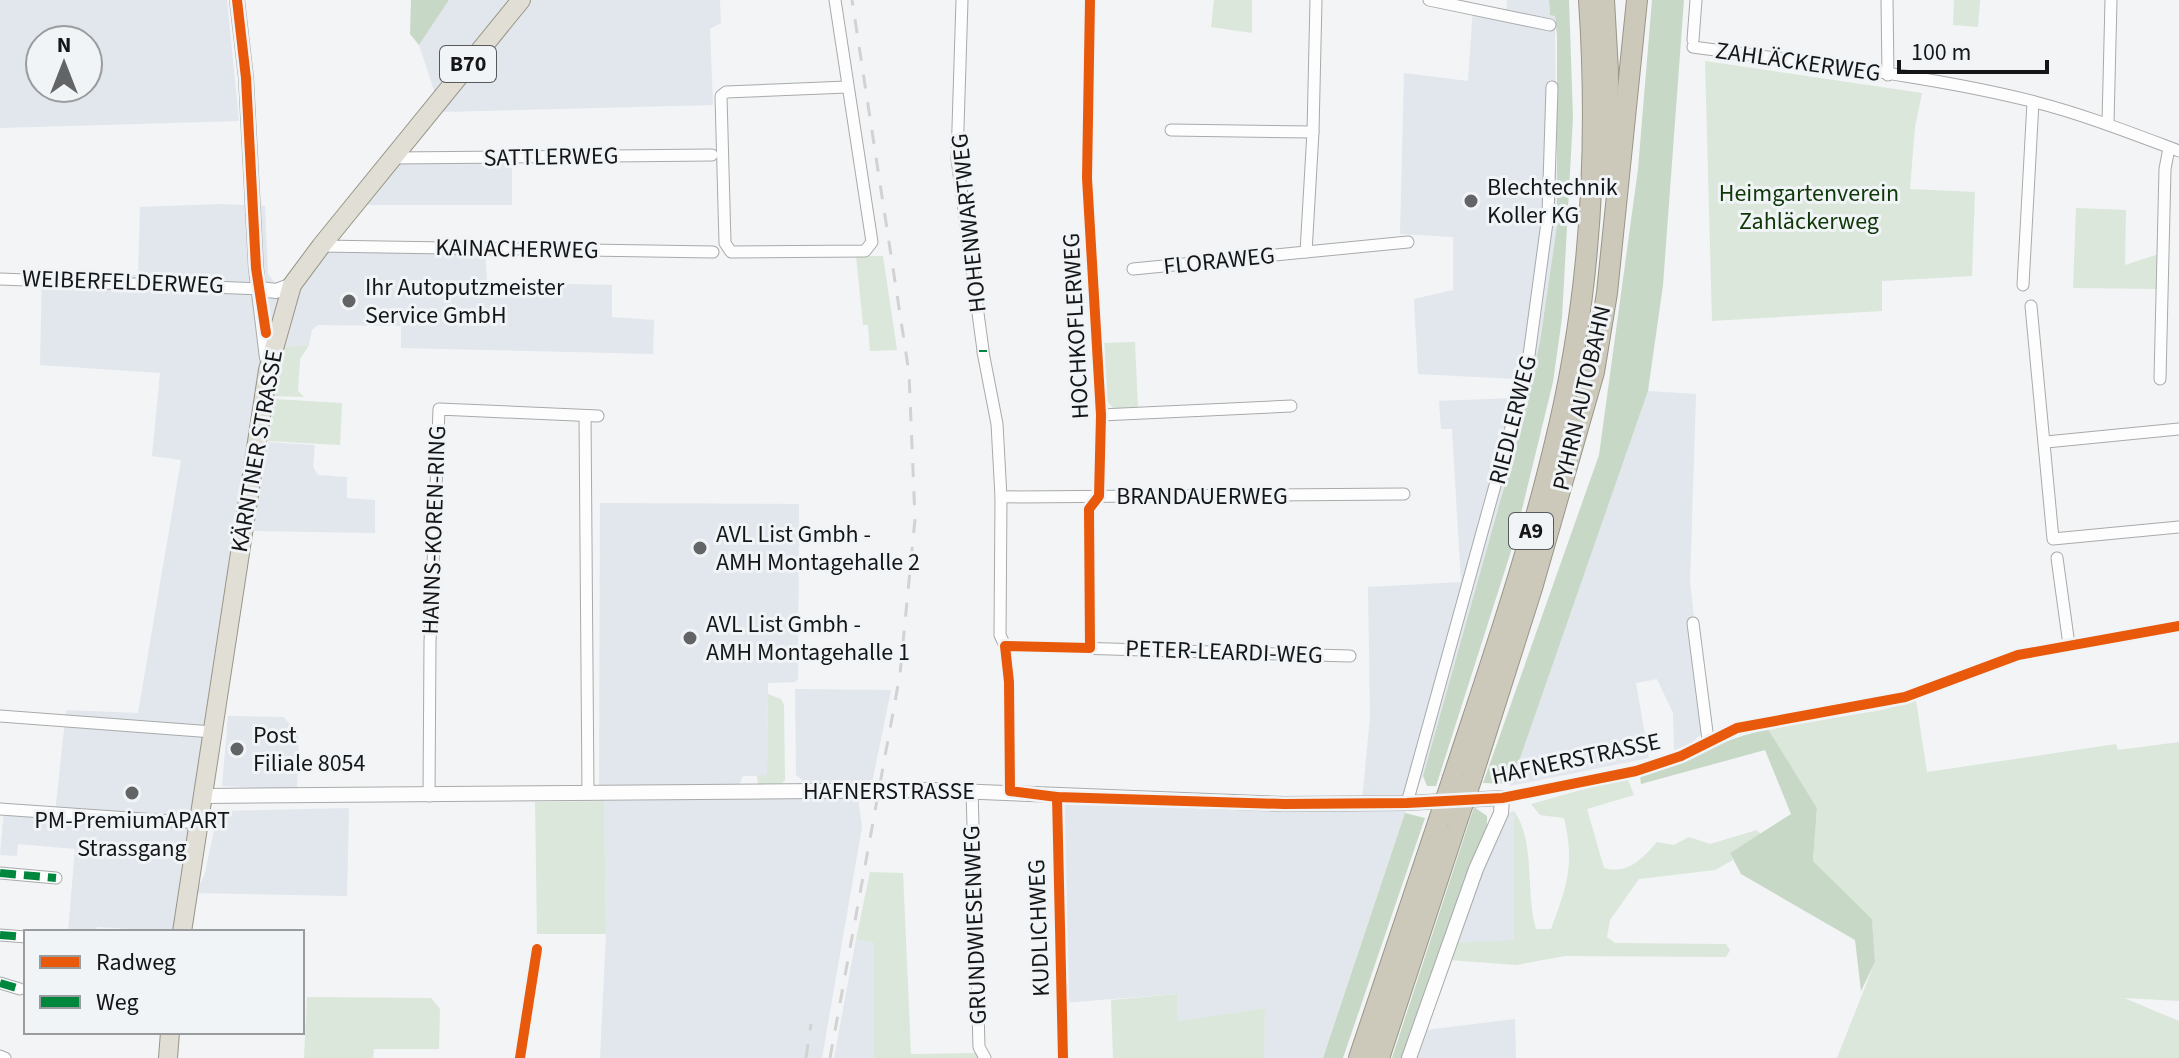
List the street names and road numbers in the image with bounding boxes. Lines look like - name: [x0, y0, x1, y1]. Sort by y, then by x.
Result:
- street label: ZAHLÄCKERWEG: [1713, 33, 1883, 91]
- road number: B70: [440, 46, 496, 82]
- street label: HOHENWARTWEG: [942, 132, 996, 314]
- street label: SATTLERWEG: [483, 138, 619, 176]
- street label: KAINACHERWEG: [435, 230, 599, 268]
- street label: HOCHKOFLERWEG: [1054, 232, 1098, 420]
- street label: FLORAWEG: [1162, 238, 1276, 284]
- street label: WEIBERFELDERWEG: [21, 261, 225, 303]
- street label: PYHRN AUTOBAHN: [1544, 302, 1620, 494]
- street label: KÄRNTNER STRASSE: [222, 347, 292, 555]
- street label: RIEDLERWEG: [1480, 352, 1546, 488]
- street label: HANNS-KOREN-RING: [413, 425, 455, 635]
- street label: BRANDAUERWEG: [1116, 479, 1288, 514]
- road number: A9: [1509, 513, 1553, 549]
- street label: PETER-LEARDI-WEG: [1125, 631, 1323, 673]
- street label: HAFNERSTRASSE: [1488, 724, 1664, 794]
- street label: HAFNERSTRASSE: [803, 774, 975, 809]
- street label: GRUNDWIESENWEG: [954, 825, 996, 1025]
- street label: KUDLICHWEG: [1019, 859, 1059, 997]

